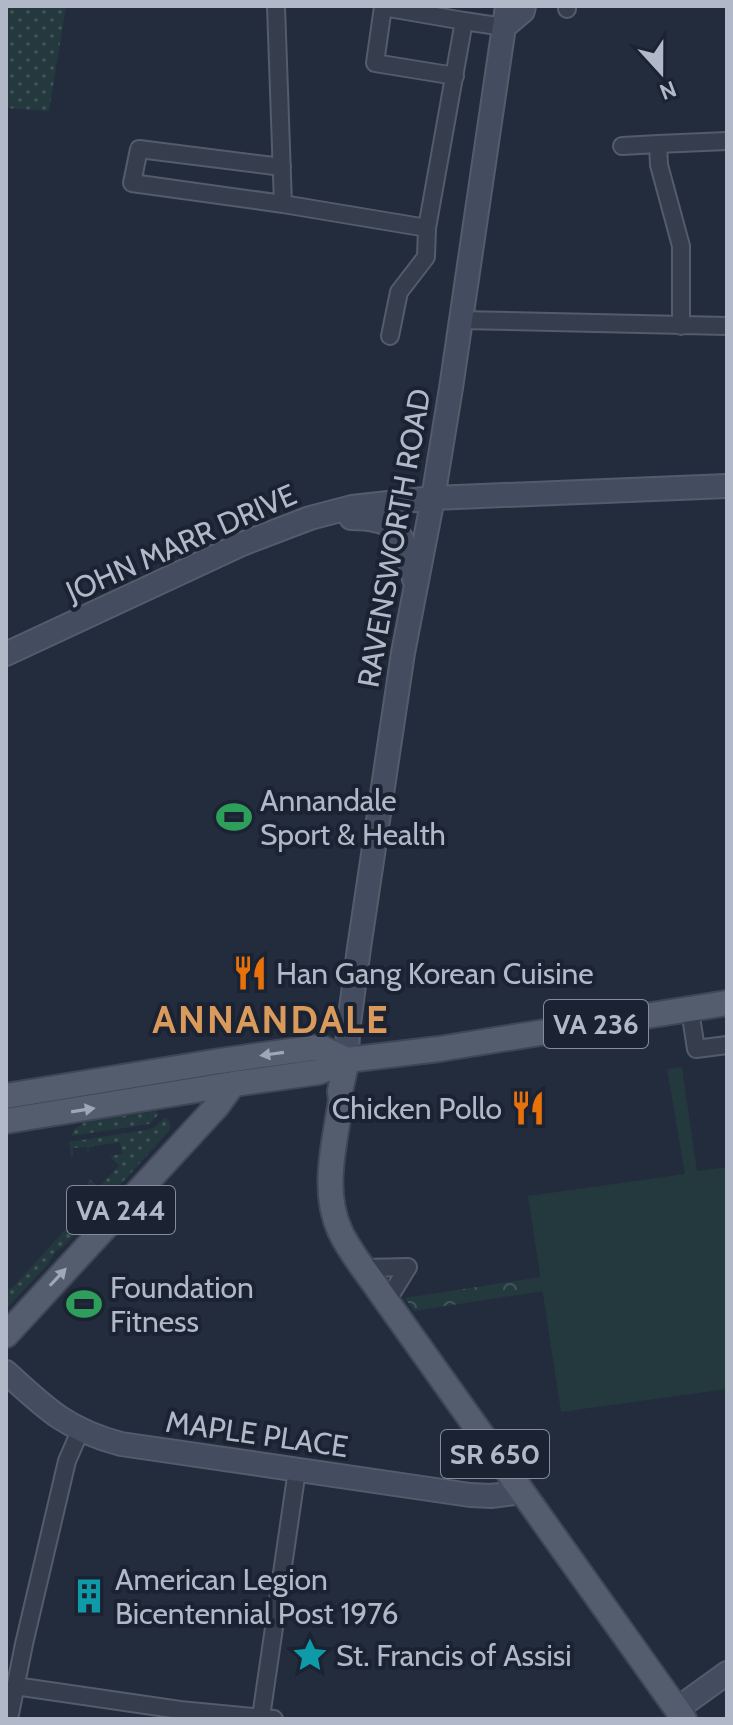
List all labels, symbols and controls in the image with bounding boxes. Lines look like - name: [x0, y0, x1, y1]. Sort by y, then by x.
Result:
- north arrow: [621, 32, 701, 112]
- text: N: [656, 75, 680, 106]
- street label: RAVENSWORTH ROAD: [349, 386, 439, 690]
- street label: JOHN MARR DRIVE: [59, 476, 302, 611]
- place label: Annandale Sport & Health: [260, 782, 446, 853]
- sports icon: Annandale Sport & Health: [215, 798, 253, 836]
- restaurant icon: Han Gang Korean Cuisine: [231, 954, 269, 992]
- place label: Han Gang Korean Cuisine: [276, 955, 594, 992]
- district label: ANNANDALE: [152, 996, 390, 1043]
- road number: VA 236: [544, 1000, 648, 1048]
- one-way arrow: [259, 1048, 284, 1061]
- restaurant icon: Chicken Pollo: [509, 1089, 547, 1127]
- place label: Chicken Pollo: [332, 1090, 502, 1127]
- one-way arrow: [71, 1103, 96, 1115]
- road number: VA 244: [67, 1186, 175, 1234]
- one-way arrow: [49, 1268, 67, 1287]
- place label: Foundation Fitness: [110, 1269, 254, 1340]
- sports icon: Foundation Fitness: [65, 1285, 103, 1323]
- street label: MAPLE PLACE: [163, 1403, 351, 1465]
- road number: SR 650: [441, 1430, 549, 1478]
- place label: American Legion Bicentennial Post 1976: [115, 1561, 399, 1632]
- building icon: American Legion Bicentennial Post 1976: [70, 1577, 108, 1615]
- place icon: St. Francis of Assisi: [291, 1636, 329, 1674]
- place label: St. Francis of Assisi: [336, 1637, 572, 1674]

